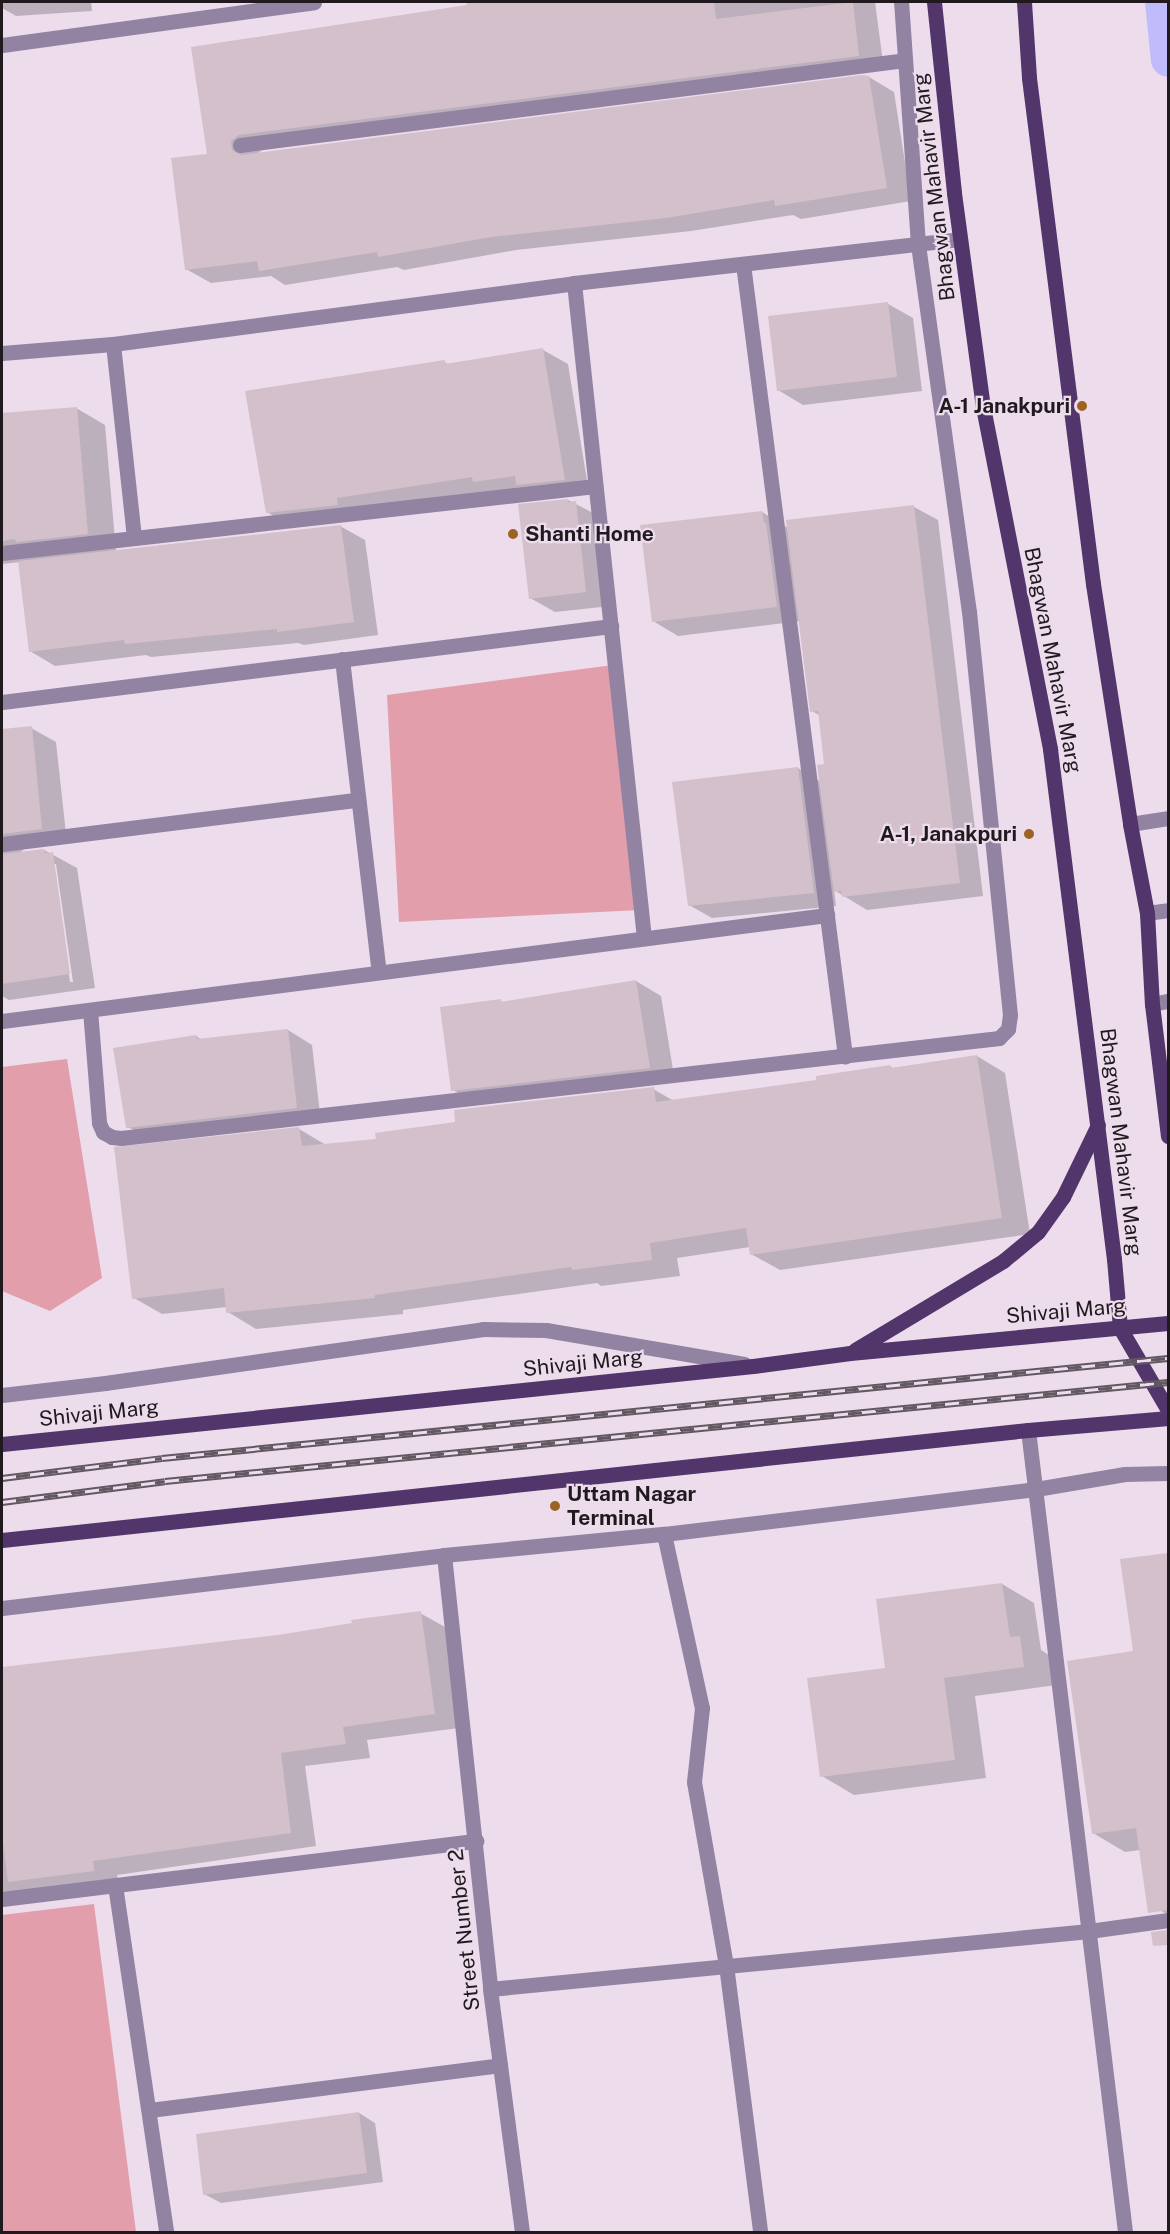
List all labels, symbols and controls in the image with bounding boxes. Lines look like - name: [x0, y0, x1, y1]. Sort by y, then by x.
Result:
- street label: Bhagwan Mahavir Marg: [908, 72, 960, 302]
- place label: A-1 Janakpuri: [939, 393, 1070, 419]
- marker: A-1 Janakpuri: [1075, 399, 1089, 413]
- place label: Shanti Home: [525, 521, 654, 547]
- marker: Shanti Home: [506, 527, 520, 541]
- street label: Bhagwan Mahavir Marg: [1019, 545, 1087, 775]
- place label: A-1, Janakpuri: [880, 821, 1017, 847]
- marker: A-1, Janakpuri: [1022, 827, 1036, 841]
- street label: Bhagwan Mahavir Marg: [1095, 1027, 1147, 1257]
- street label: Shivaji Marg: [1005, 1293, 1127, 1329]
- street label: Shivaji Marg: [522, 1344, 644, 1382]
- street label: Shivaji Marg: [38, 1394, 160, 1432]
- place label: Uttam Nagar Terminal: [567, 1481, 696, 1531]
- marker: Uttam Nagar Terminal: [548, 1499, 562, 1513]
- street label: Street Number 2: [443, 1848, 485, 2012]

